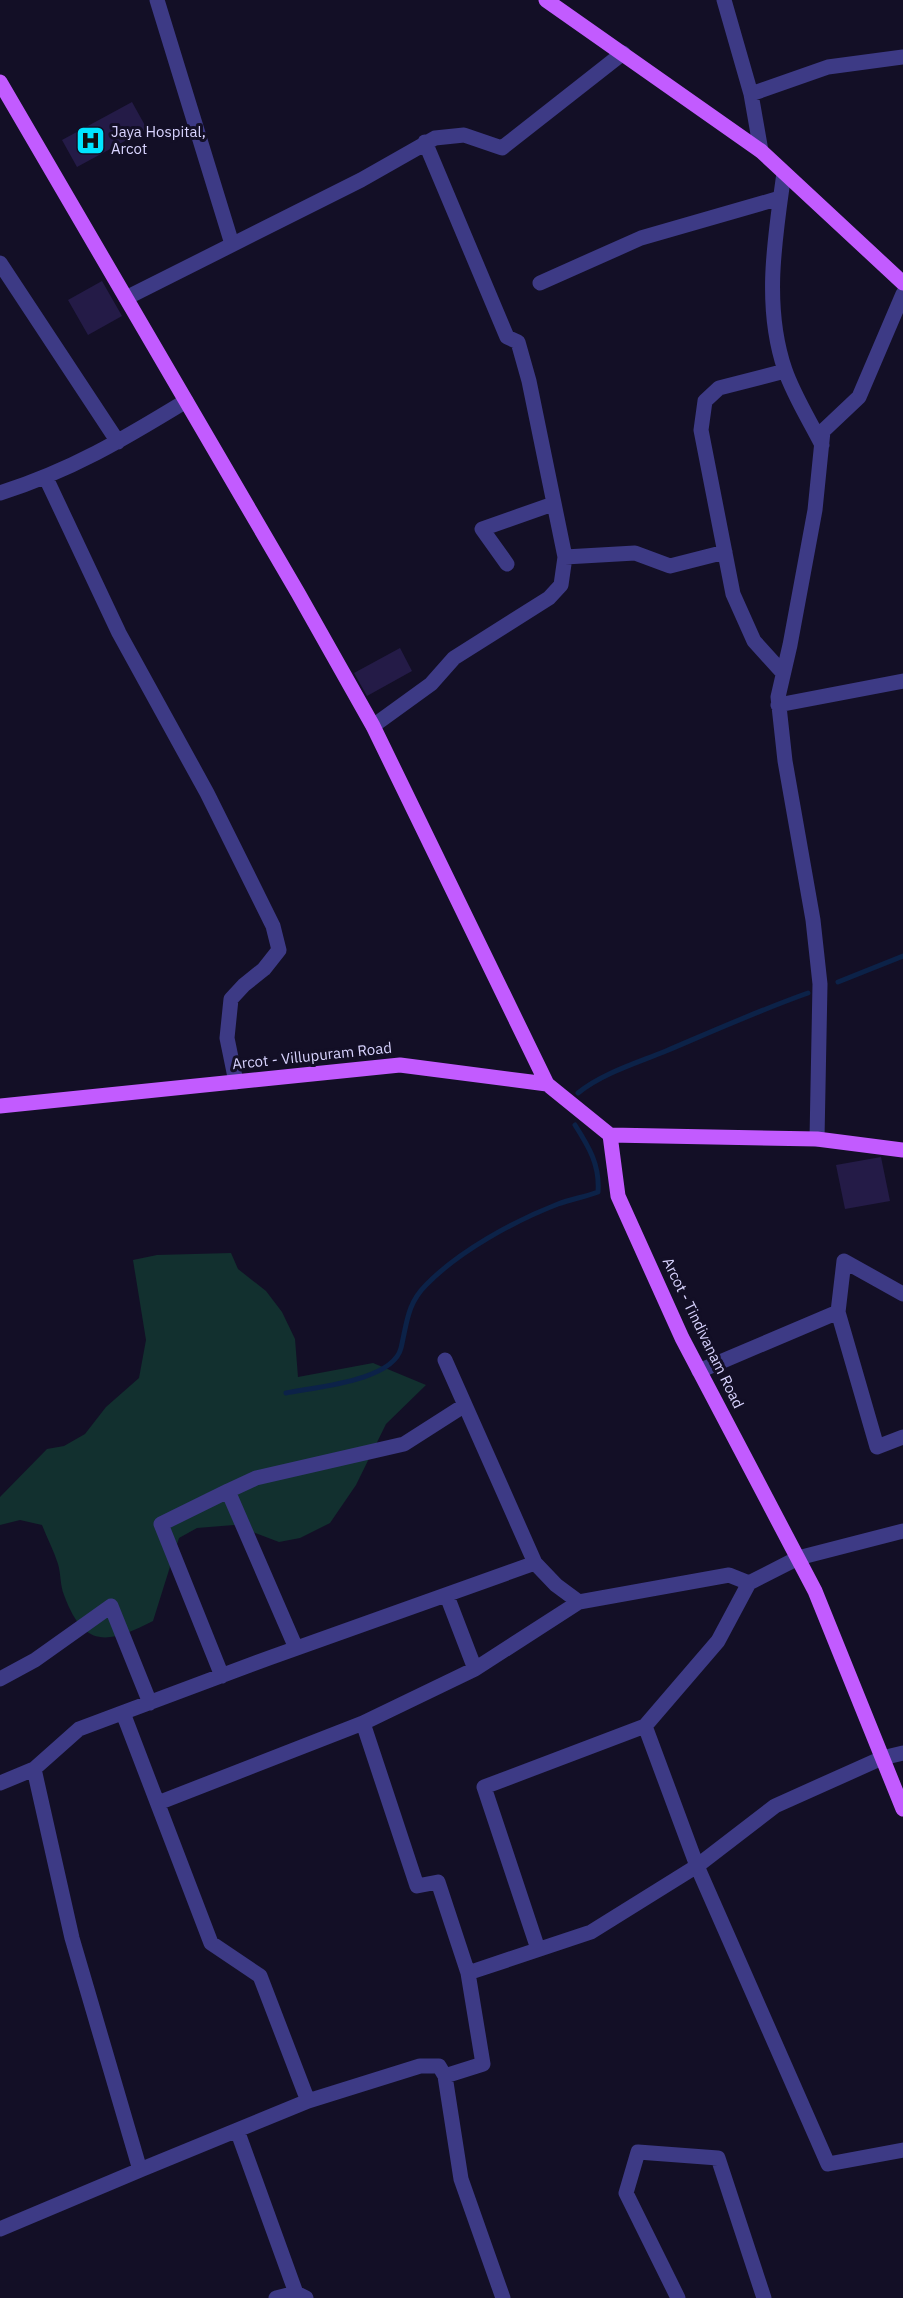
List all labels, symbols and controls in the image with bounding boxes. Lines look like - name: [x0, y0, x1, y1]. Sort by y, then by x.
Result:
- place label: Jaya Hospital, Arcot: [111, 122, 206, 158]
- hospital icon: Jaya Hospital, Arcot: [74, 125, 106, 157]
- street label: Arcot - Villupuram Road: [231, 1038, 393, 1073]
- street label: Arcot - Tindivanam Road: [659, 1254, 748, 1411]

